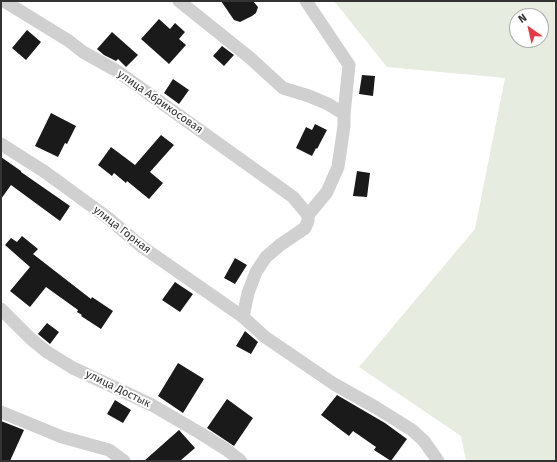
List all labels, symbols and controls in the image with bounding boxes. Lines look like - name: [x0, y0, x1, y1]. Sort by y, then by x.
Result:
- north arrow: [509, 8, 549, 48]
- text: N: [516, 11, 529, 26]
- street label: улица Абрикосовая: [115, 68, 205, 136]
- street label: улица Горная: [91, 203, 153, 257]
- street label: улица Достык: [83, 368, 153, 410]

